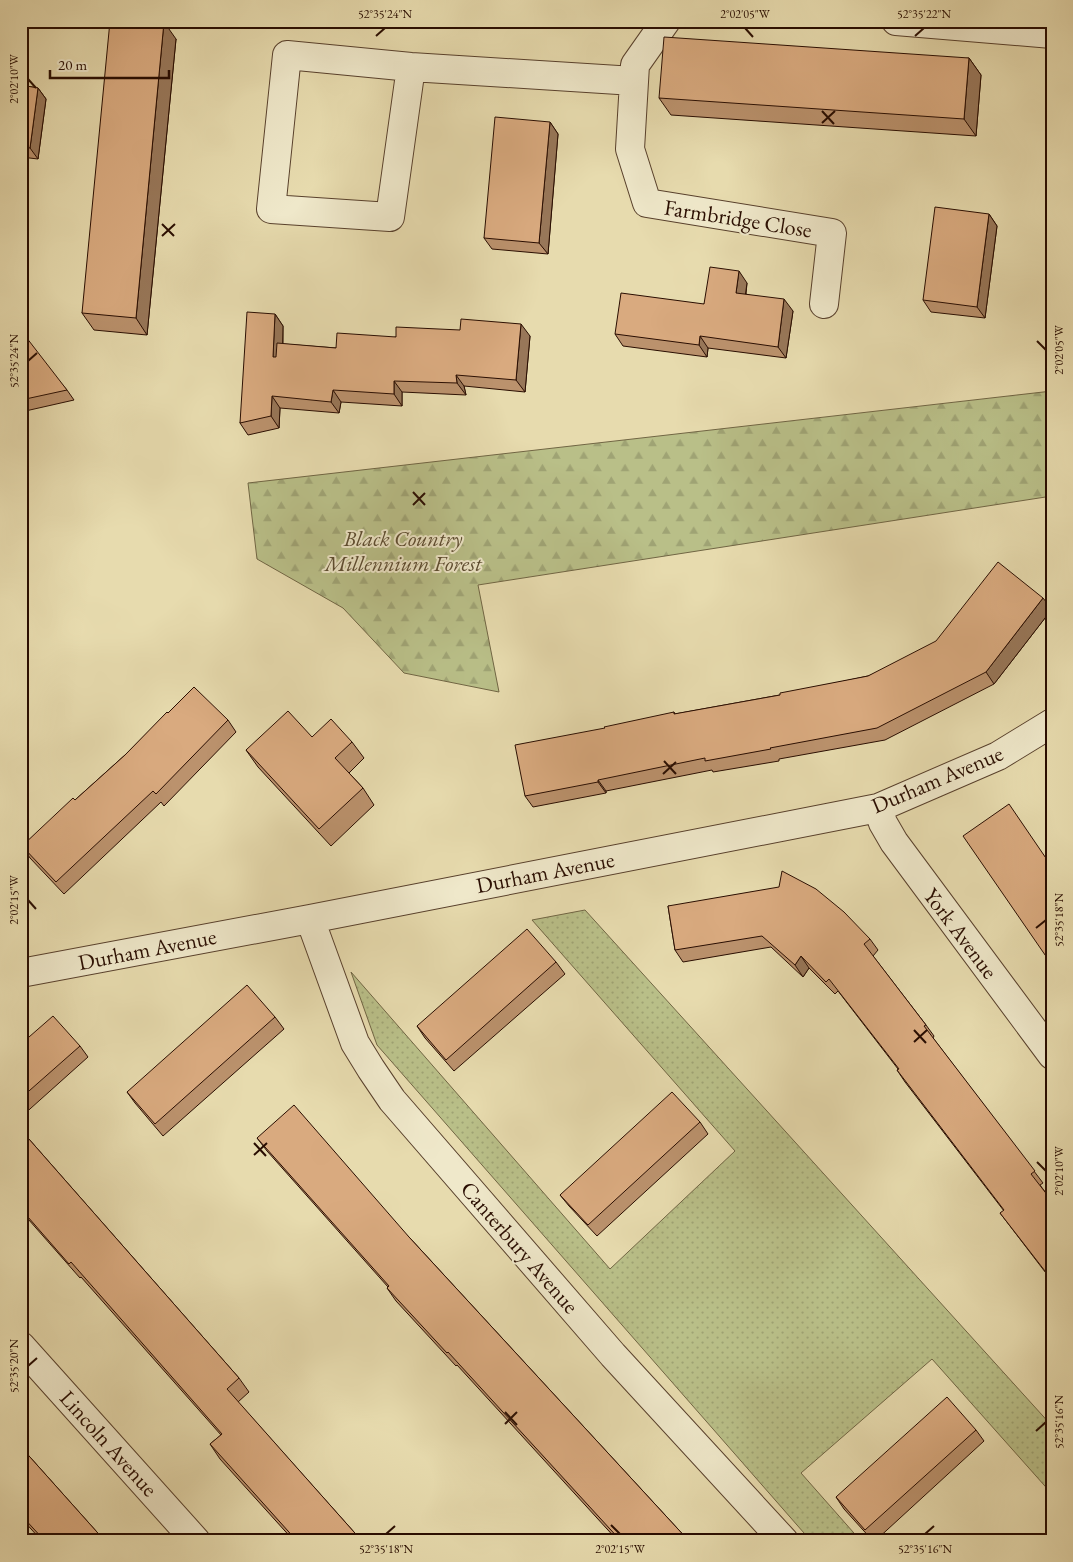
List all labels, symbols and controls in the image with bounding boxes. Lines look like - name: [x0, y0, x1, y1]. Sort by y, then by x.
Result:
- text: 52°35'24"N: [358, 6, 412, 22]
- text: 2°02'05"W: [720, 6, 771, 22]
- text: 52°35'22"N: [897, 6, 951, 22]
- scale bar: [50, 48, 169, 80]
- text: 2°02'10"W: [6, 53, 22, 104]
- text: 20 m: [58, 55, 87, 74]
- street label: Farmbridge Close: [662, 193, 814, 245]
- text: 2°02'05"W: [1051, 324, 1067, 375]
- text: 52°35'24"N: [6, 334, 22, 388]
- park label: Black Country Millennium Forest: [322, 524, 483, 578]
- street label: Durham Avenue: [867, 739, 1008, 820]
- street label: Durham Avenue: [473, 845, 617, 900]
- text: 2°02'15"W: [6, 874, 22, 925]
- street label: York Avenue: [917, 882, 1005, 985]
- text: 52°35'18"N: [1051, 893, 1067, 947]
- street label: Durham Avenue: [75, 922, 219, 977]
- text: 2°02'10"W: [1051, 1145, 1067, 1196]
- street label: Canterbury Avenue: [454, 1175, 585, 1320]
- text: 52°35'20"N: [6, 1339, 22, 1393]
- street label: Lincoln Avenue: [53, 1384, 164, 1503]
- text: 52°35'16"N: [1051, 1395, 1067, 1449]
- text: 52°35'18"N: [359, 1541, 413, 1557]
- text: 2°02'15"W: [595, 1541, 646, 1557]
- text: 52°35'16"N: [898, 1541, 952, 1557]

